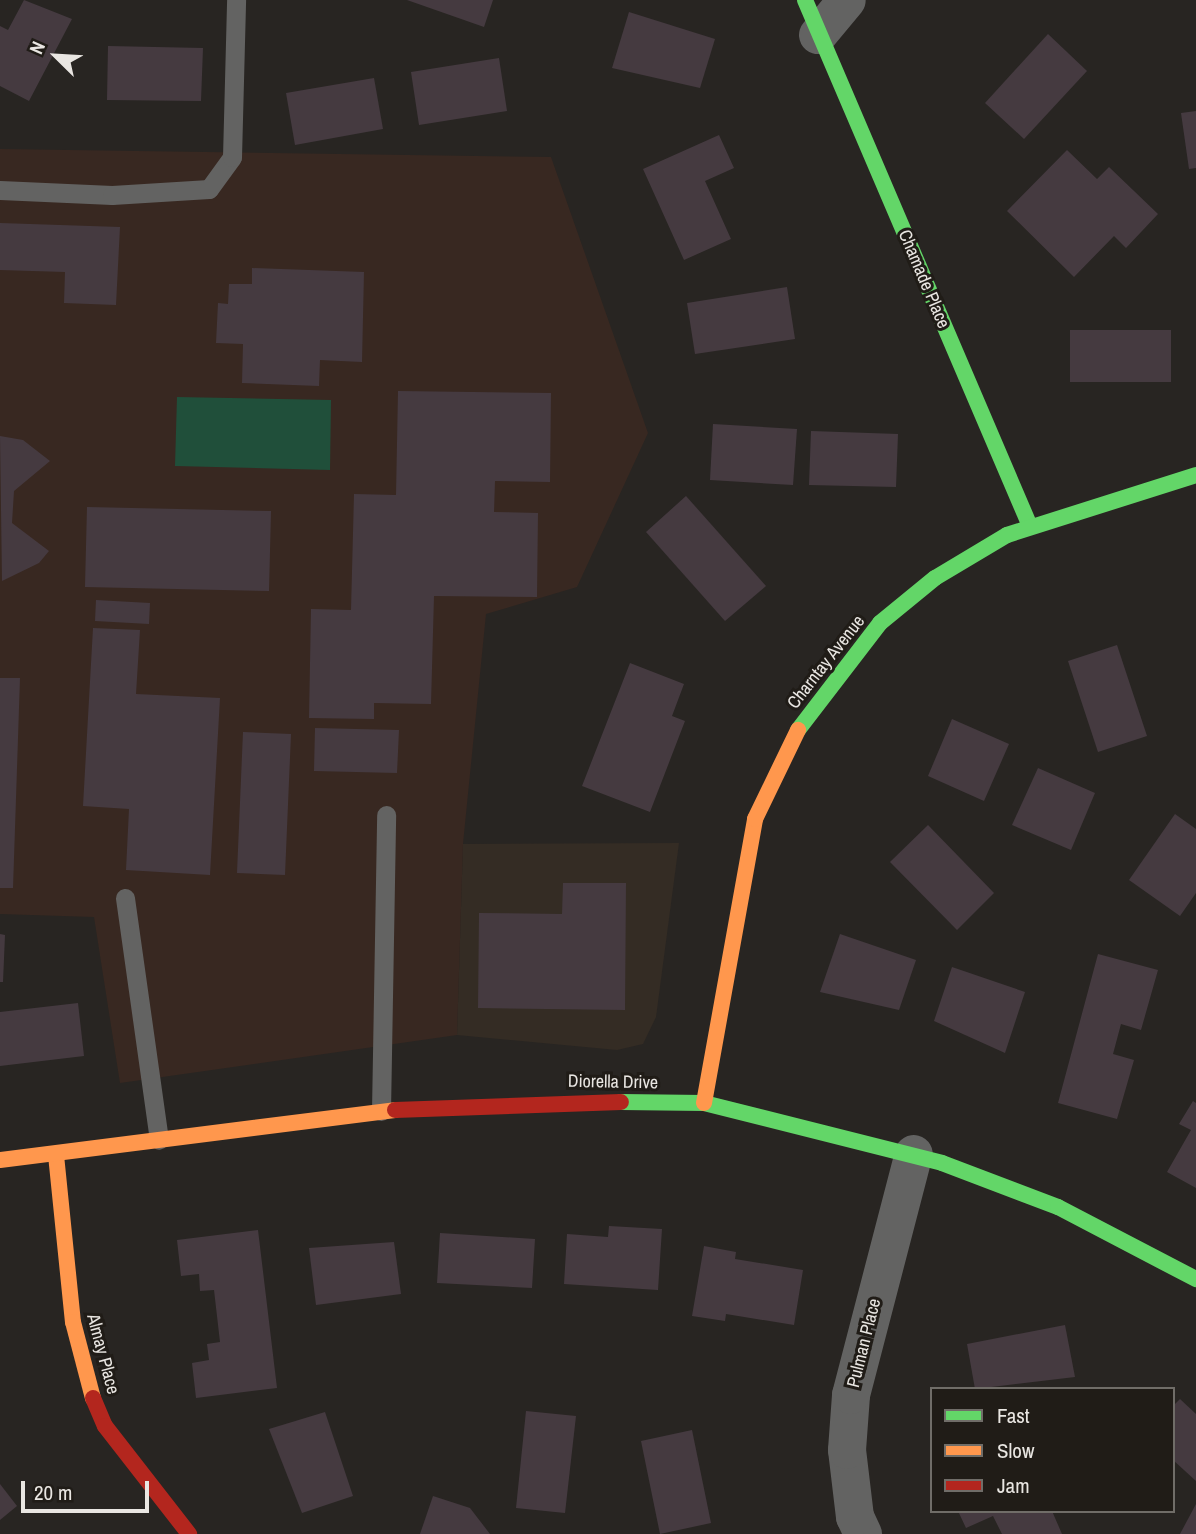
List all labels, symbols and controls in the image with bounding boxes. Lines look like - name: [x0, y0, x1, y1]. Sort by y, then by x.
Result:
- north arrow: [21, 21, 91, 91]
- text: N: [23, 37, 51, 58]
- street label: Chamade Place: [894, 226, 954, 332]
- street label: Charntay Avenue: [782, 611, 870, 713]
- street label: Diorella Drive: [568, 1070, 658, 1094]
- street label: Pulman Place: [843, 1296, 885, 1390]
- street label: Almay Place: [82, 1312, 124, 1396]
- legend: [930, 1387, 1175, 1513]
- text: Fast: [997, 1401, 1030, 1430]
- text: Slow: [997, 1436, 1034, 1465]
- scale bar: [24, 1468, 152, 1512]
- text: Jam: [997, 1471, 1030, 1500]
- text: 20 m: [34, 1478, 72, 1507]

